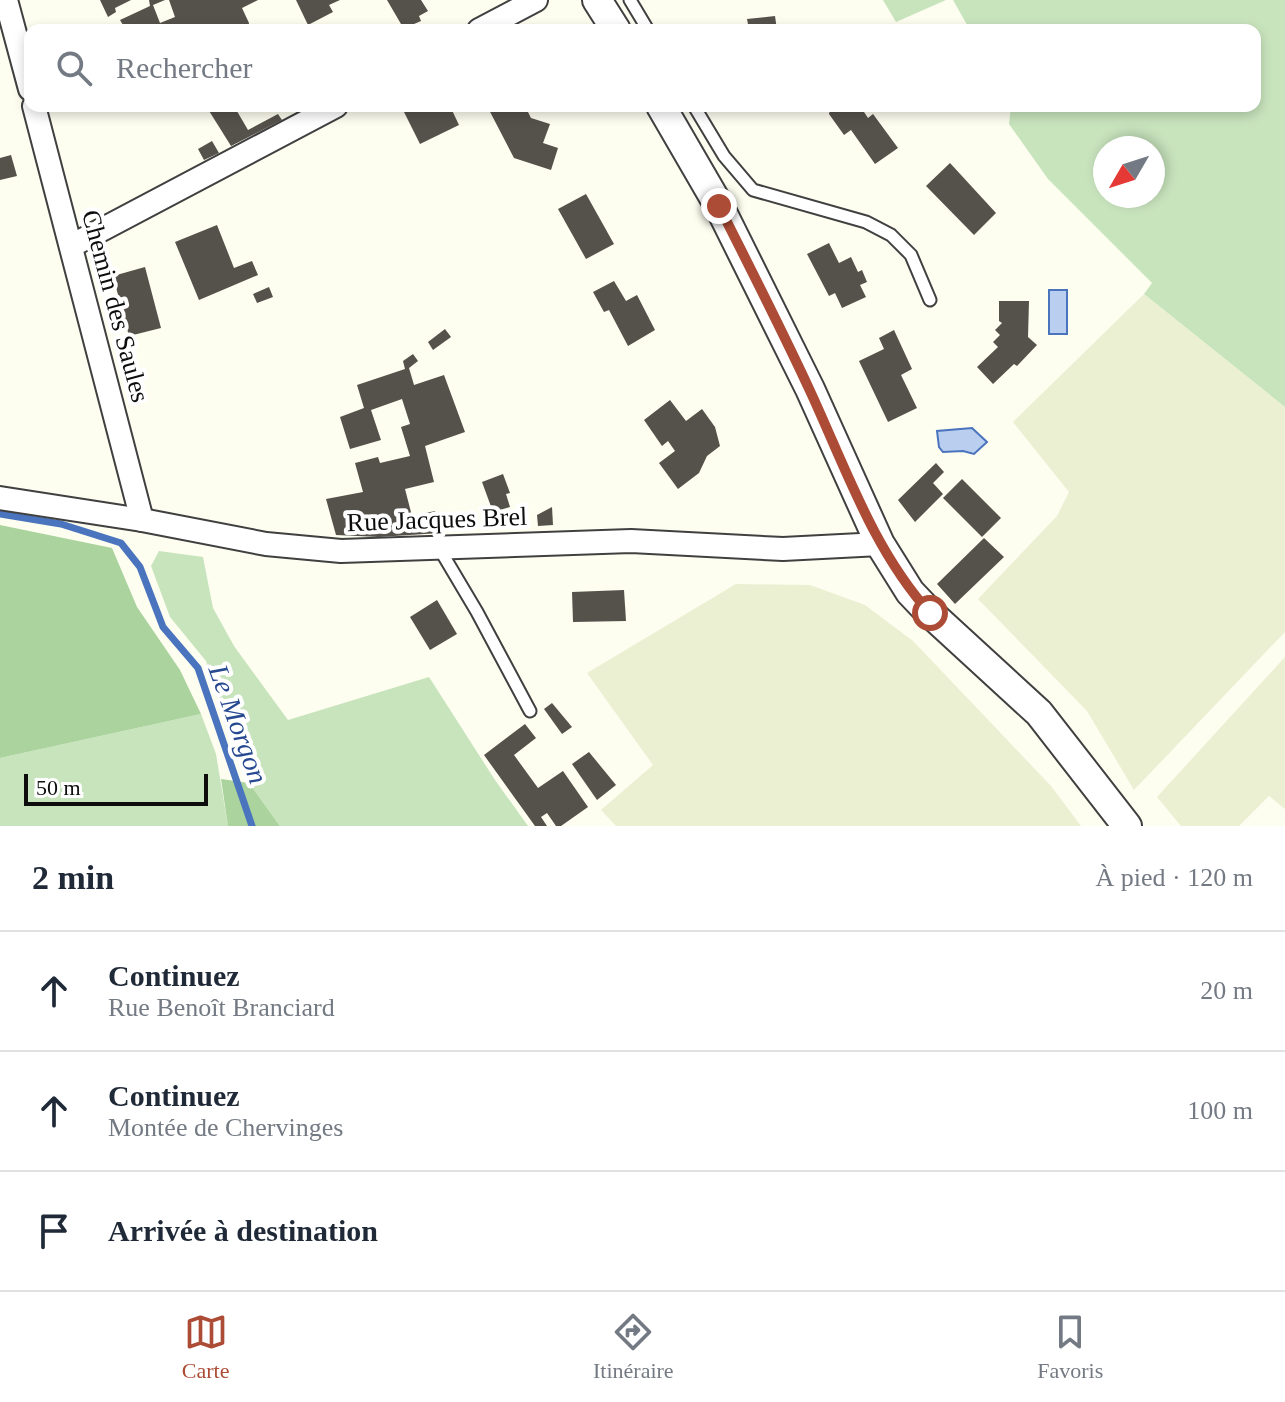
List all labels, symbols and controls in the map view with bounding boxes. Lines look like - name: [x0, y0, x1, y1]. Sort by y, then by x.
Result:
- search box: [24, 24, 1261, 112]
- icon: search: [52, 46, 96, 90]
- text: Rechercher: [116, 51, 253, 84]
- north arrow: [1093, 136, 1165, 208]
- route end: [701, 188, 737, 224]
- street label: Chemin des Saules: [76, 207, 155, 405]
- street label: Rue Jacques Brel: [346, 502, 528, 537]
- route start: [912, 595, 948, 631]
- water label: Le Morgon: [202, 660, 274, 788]
- scale bar: [24, 770, 208, 806]
- text: 50 m: [36, 775, 81, 800]
- text: 2 min: [32, 859, 114, 896]
- text: À pied · 120 m: [1096, 863, 1253, 892]
- text: Continuez: [108, 959, 240, 992]
- icon: ahead: [32, 969, 76, 1013]
- text: 20 m: [1200, 976, 1253, 1005]
- text: Rue Benoît Branciard: [108, 993, 335, 1022]
- text: Continuez: [108, 1079, 240, 1112]
- icon: ahead: [32, 1089, 76, 1133]
- text: 100 m: [1187, 1096, 1253, 1125]
- text: Montée de Chervinges: [108, 1113, 343, 1142]
- icon: arrive: [32, 1209, 76, 1253]
- text: Arrivée à destination: [108, 1214, 378, 1247]
- tab: Carte: [182, 1310, 229, 1384]
- tab: Itinéraire: [593, 1310, 674, 1384]
- tab: Favoris: [1037, 1310, 1103, 1384]

